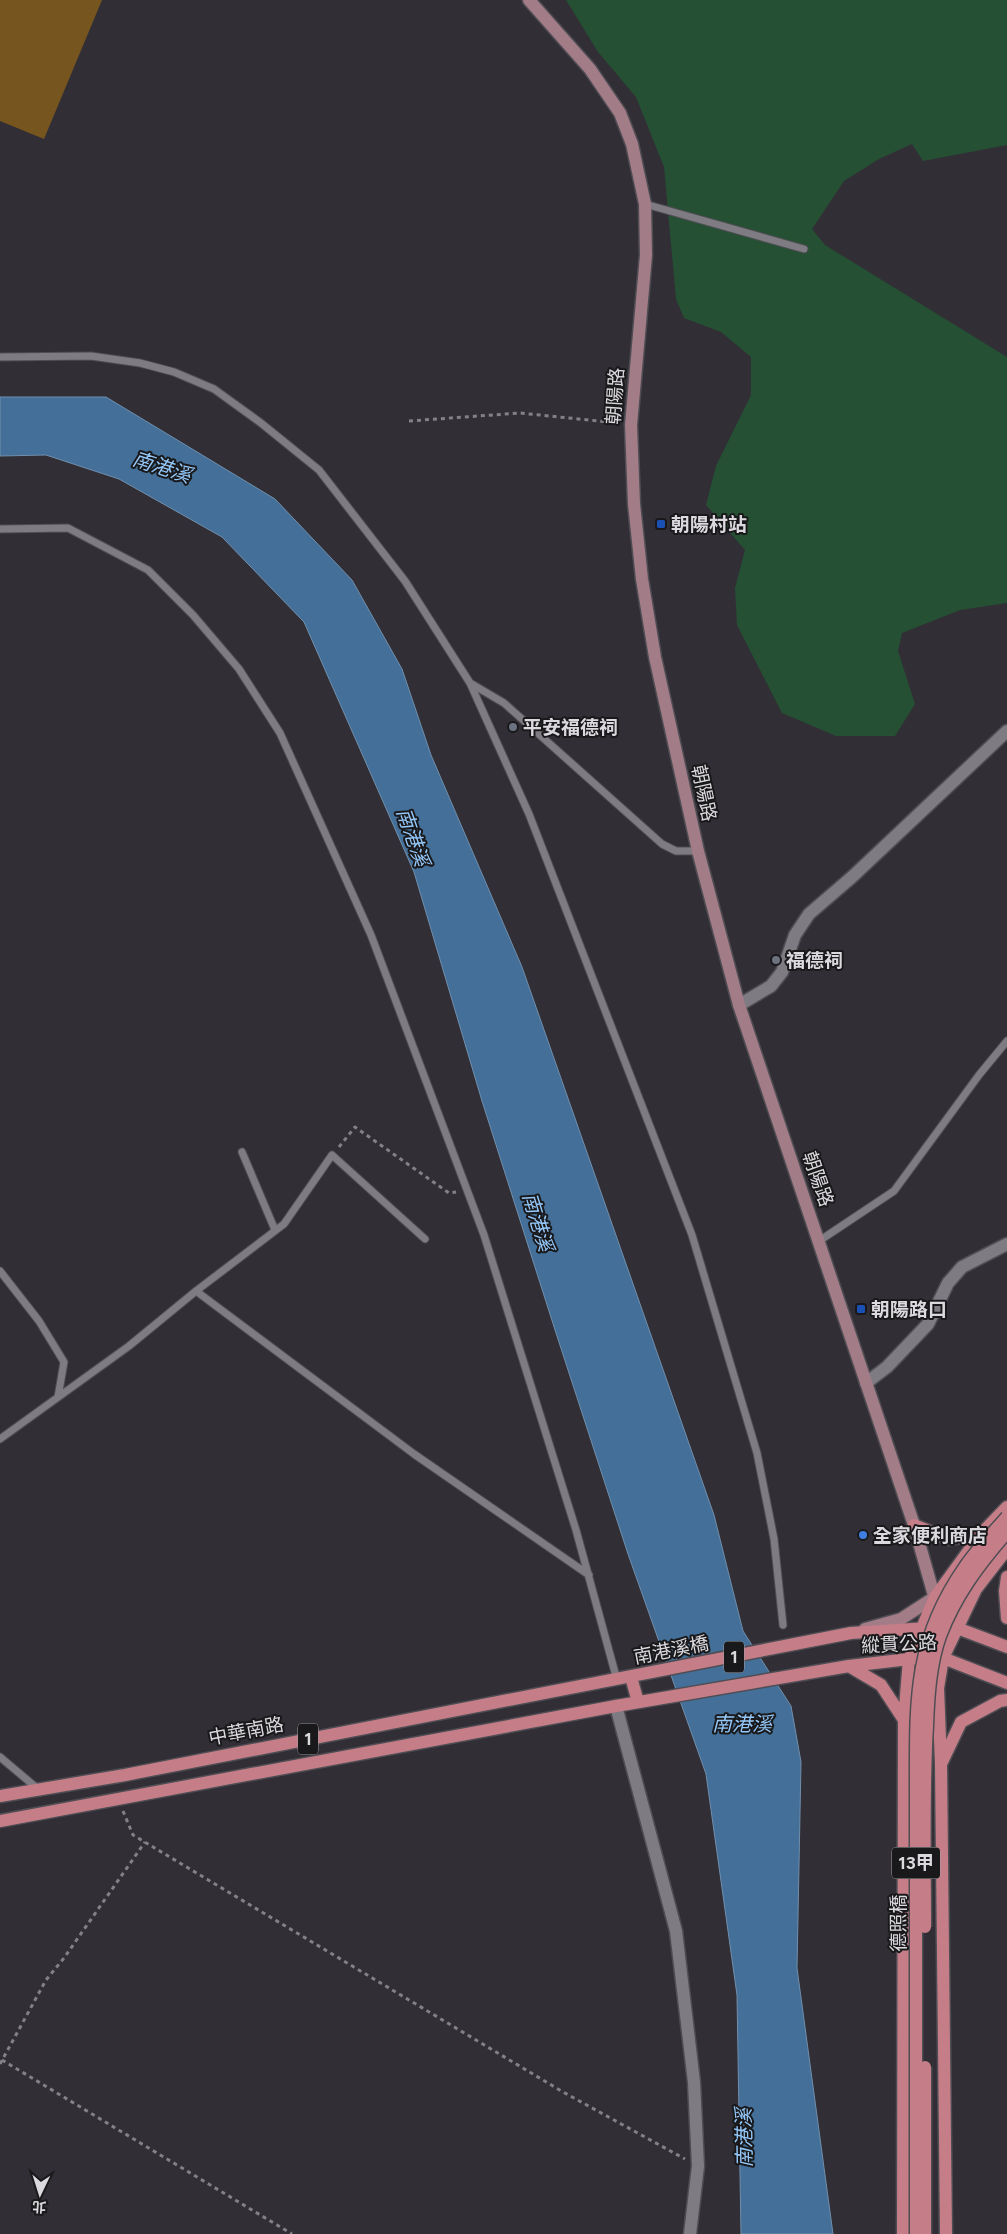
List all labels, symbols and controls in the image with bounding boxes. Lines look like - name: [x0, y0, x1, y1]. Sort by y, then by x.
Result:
- street label: 朝陽路: [602, 367, 628, 425]
- water label: 南港溪: [130, 446, 197, 489]
- place label: 朝陽村站: [671, 513, 747, 536]
- marker: 朝陽村站: [655, 518, 667, 530]
- place label: 平安福德祠: [523, 716, 618, 739]
- marker: 平安福德祠: [507, 721, 519, 733]
- street label: 朝陽路: [687, 763, 721, 823]
- water label: 南港溪: [392, 805, 435, 872]
- place label: 福德祠: [786, 949, 843, 972]
- marker: 福德祠: [770, 954, 782, 966]
- street label: 朝陽路: [798, 1148, 838, 1210]
- water label: 南港溪: [518, 1190, 559, 1257]
- place label: 朝陽路口: [871, 1298, 947, 1321]
- marker: 朝陽路口: [855, 1303, 867, 1315]
- place label: 全家便利商店: [873, 1524, 987, 1547]
- marker: 全家便利商店: [857, 1529, 869, 1541]
- street label: 南港溪橋: [631, 1631, 711, 1669]
- street label: 縱貫公路: [860, 1631, 938, 1657]
- road number: 1: [724, 1641, 744, 1672]
- street label: 中華南路: [206, 1712, 286, 1750]
- water label: 南港溪: [712, 1712, 775, 1736]
- road number: 1: [298, 1724, 318, 1755]
- road number: 13甲: [892, 1848, 940, 1879]
- street label: 德照橋: [887, 1894, 910, 1952]
- water label: 南港溪: [731, 2105, 757, 2168]
- north arrow: [15, 2169, 65, 2219]
- text: 北: [32, 2198, 47, 2215]

